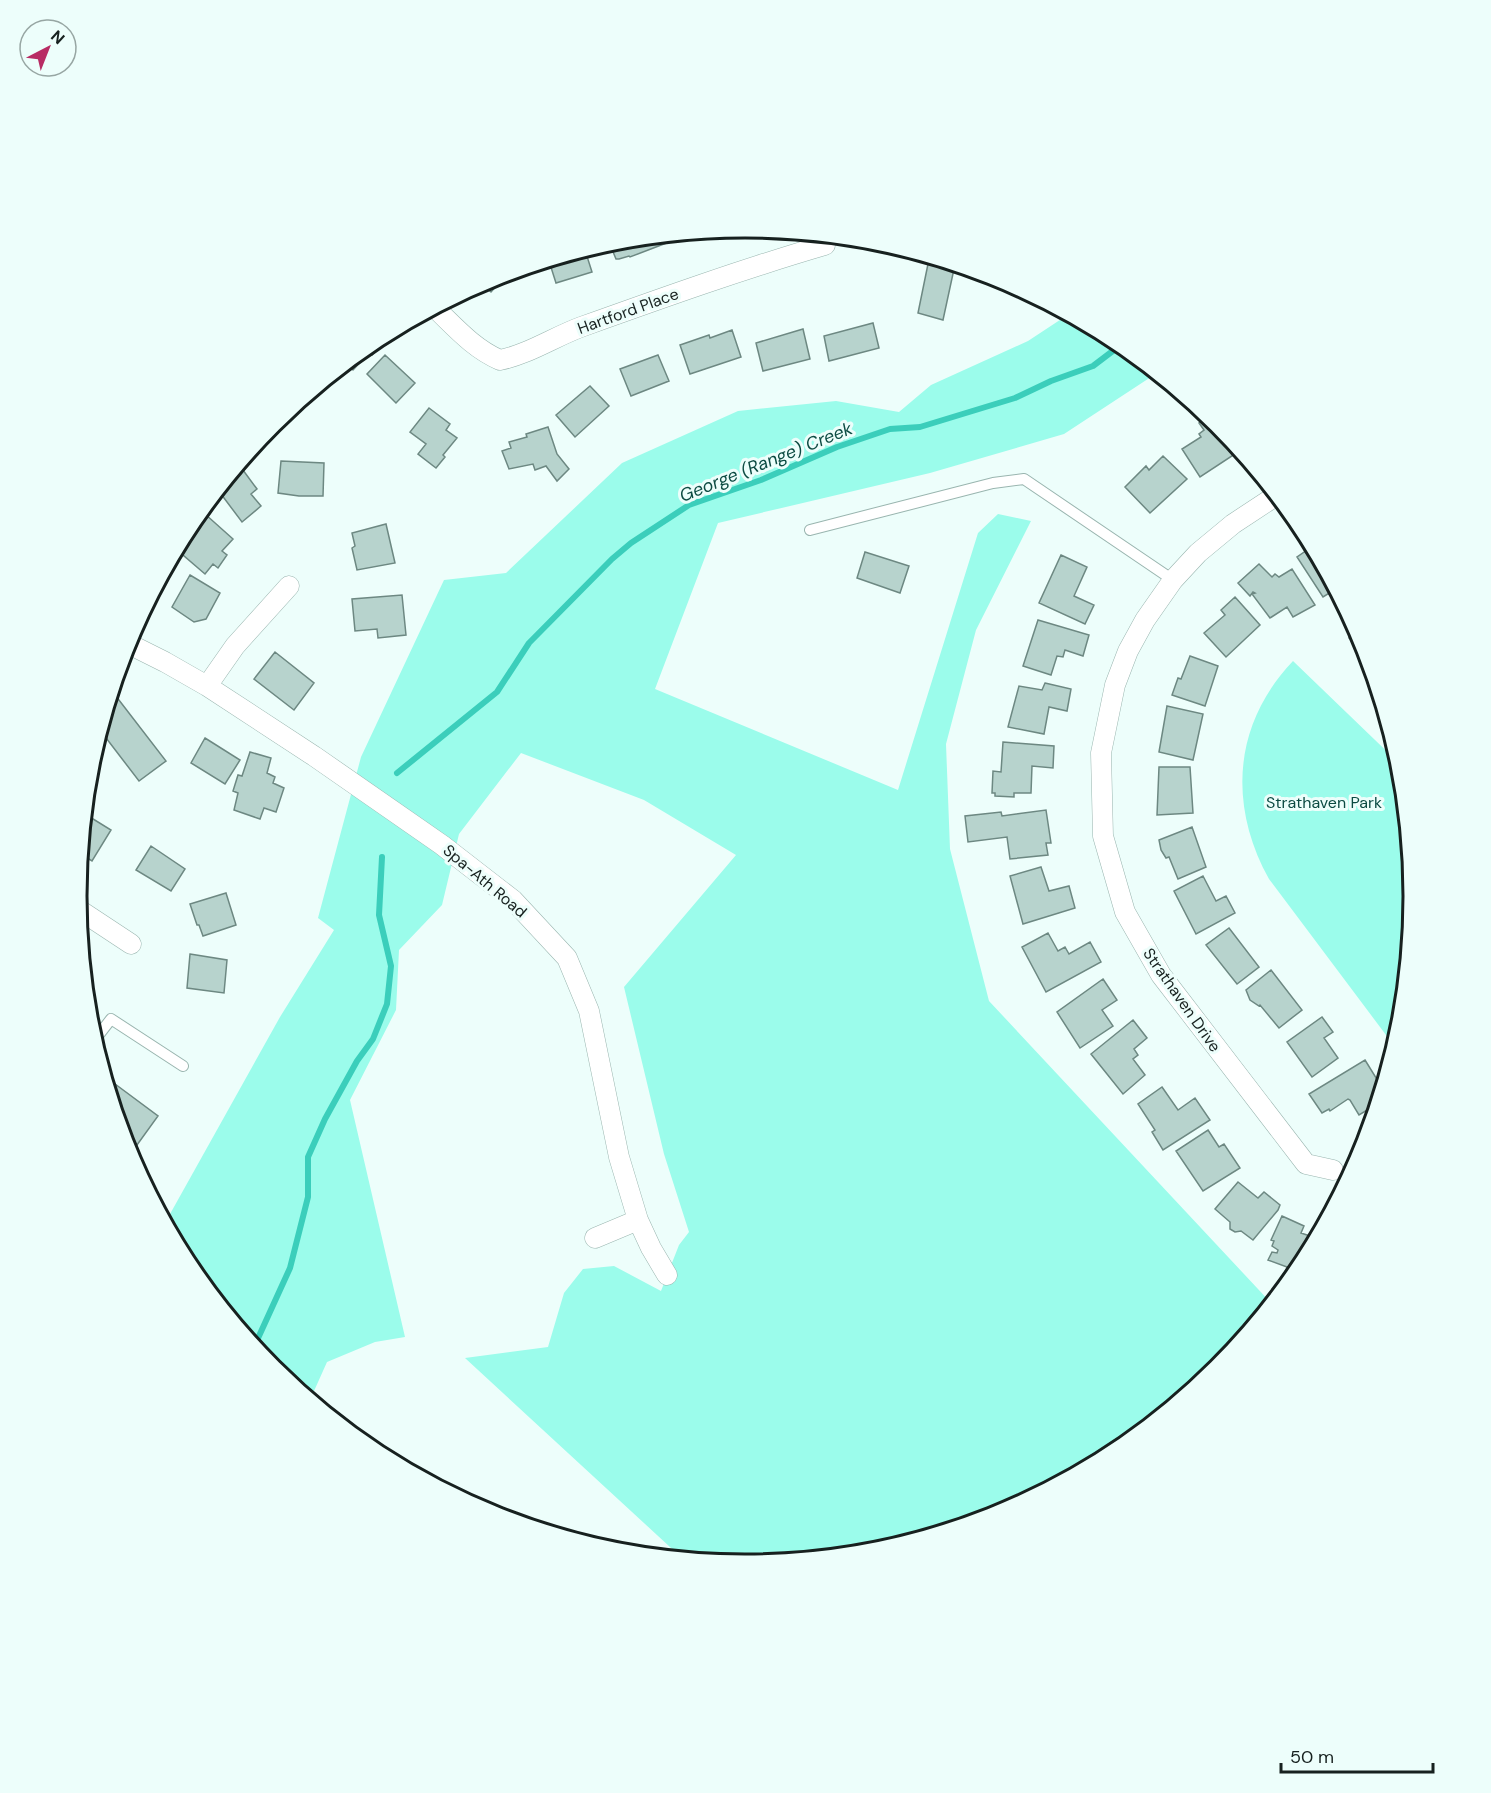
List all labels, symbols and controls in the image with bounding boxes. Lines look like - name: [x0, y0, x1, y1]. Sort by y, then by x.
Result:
- north arrow: [18, 18, 78, 78]
- text: N: [46, 26, 69, 49]
- street label: Hartford Place: [575, 283, 681, 339]
- water label: George (Range) Creek: [676, 416, 857, 508]
- park label: Strathaven Park: [1266, 792, 1382, 813]
- street label: Spa-Ath Road: [439, 840, 531, 922]
- street label: Strathaven Drive: [1138, 944, 1226, 1056]
- scale bar: [1281, 1736, 1432, 1774]
- text: 50 m: [1290, 1745, 1334, 1769]

